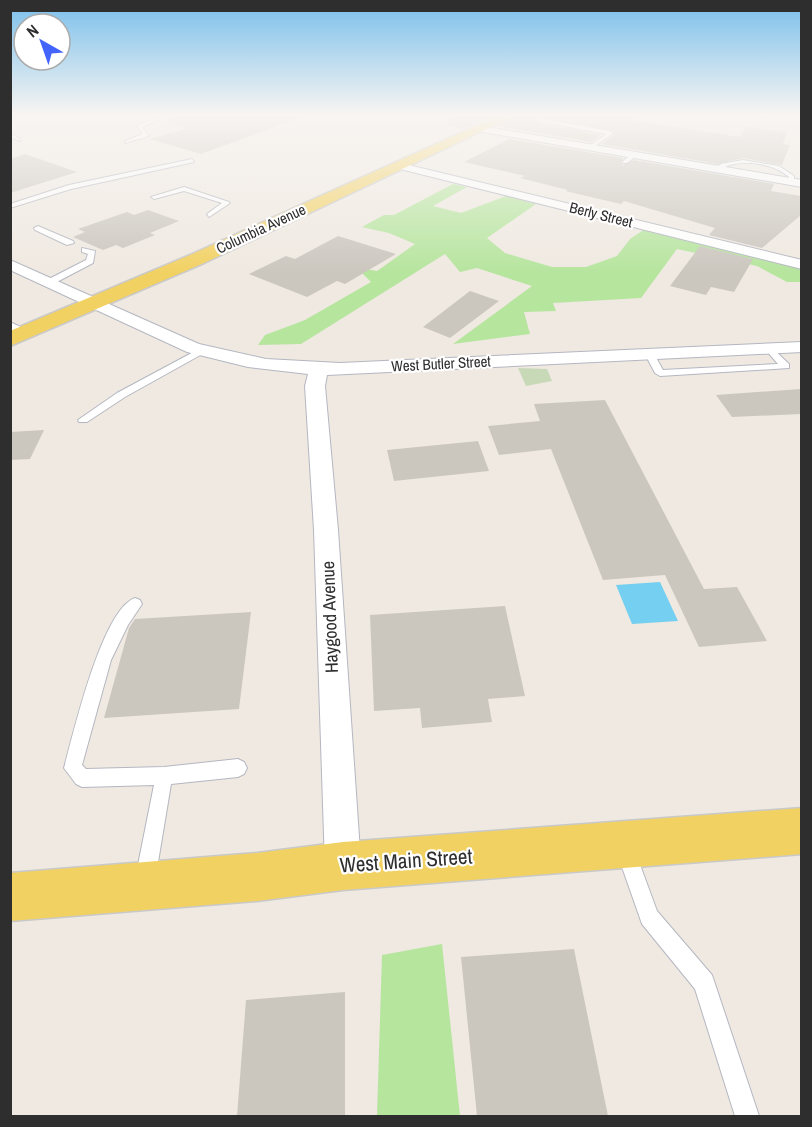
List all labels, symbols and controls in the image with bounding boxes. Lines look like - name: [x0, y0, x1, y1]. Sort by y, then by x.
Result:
- north arrow: [12, 12, 72, 72]
- text: N: [22, 19, 43, 42]
- street label: Berly Street: [567, 197, 635, 233]
- street label: Columbia Avenue: [212, 198, 309, 259]
- street label: West Butler Street: [391, 350, 492, 377]
- street label: Haygood Avenue: [315, 561, 344, 674]
- street label: West Main Street: [339, 841, 473, 880]

